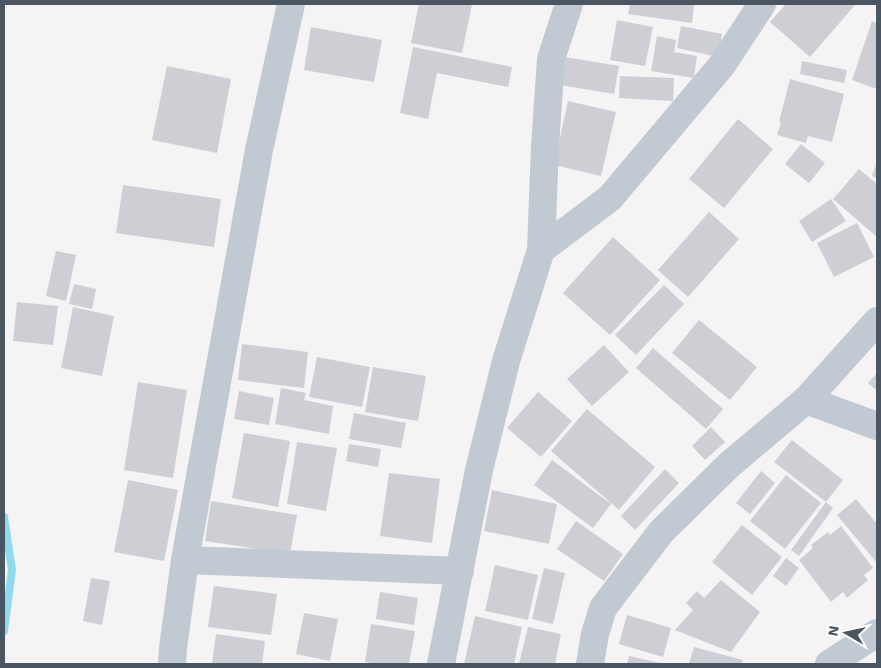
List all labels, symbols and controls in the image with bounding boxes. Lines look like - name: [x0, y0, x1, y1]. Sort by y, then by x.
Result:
- north arrow: [821, 608, 871, 658]
- text: N: [824, 625, 842, 637]

